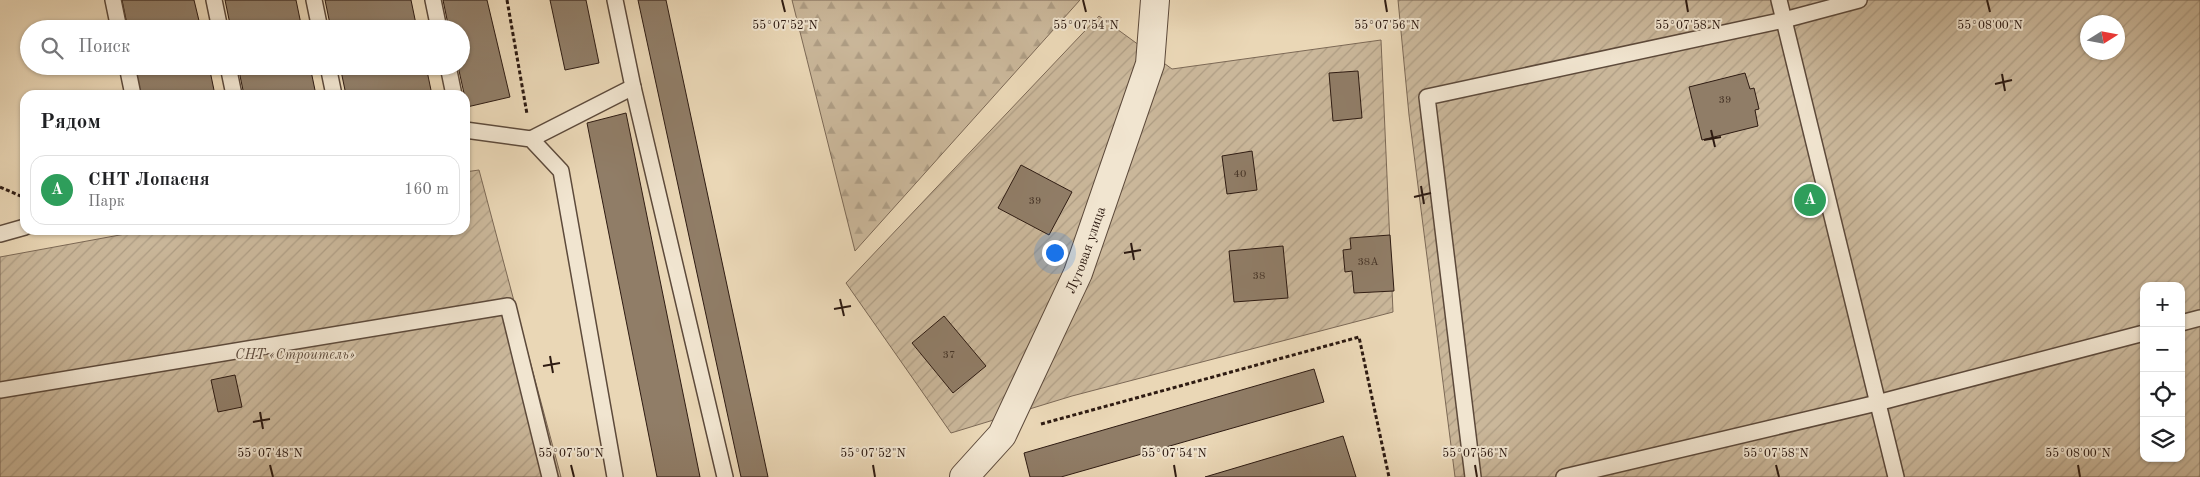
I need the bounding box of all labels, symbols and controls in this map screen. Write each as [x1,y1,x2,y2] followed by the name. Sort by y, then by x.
[2080,15,2125,60] north arrow
[752,19,818,32] text: 55°07'52"N
[1053,19,1119,32] text: 55°07'54"N
[1354,19,1420,32] text: 55°07'56"N
[1655,19,1721,32] text: 55°07'58"N
[1957,19,2023,32] text: 55°08'00"N
[20,20,470,75] search box
[38,34,66,62] icon: search
[78,38,130,57] text: Поиск
[1719,95,1731,106] house number: 39
[40,112,101,133] text: Рядом
[1234,169,1246,180] house number: 40
[88,171,210,190] text: СНТ Лопасня
[1794,181,1826,219] pin: A
[51,182,63,198] text: A
[404,182,449,198] text: 160 m
[88,194,125,210] text: Парк
[1029,196,1041,207] house number: 39
[1064,205,1108,296] street label: Луговая улица
[1042,240,1068,266] your location
[1357,257,1379,268] house number: 38А
[1253,271,1265,282] house number: 38
[2140,282,2185,462] map controls
[2140,282,2185,327] button: +
[2140,327,2185,372] button: −
[235,348,355,363] park label: СНТ «Строитель»
[943,350,955,361] house number: 37
[2140,372,2185,417] button: locate
[2140,417,2185,462] button: layers
[237,447,303,460] text: 55°07'48"N
[538,447,604,460] text: 55°07'50"N
[840,447,906,460] text: 55°07'52"N
[1141,447,1207,460] text: 55°07'54"N
[1442,447,1508,460] text: 55°07'56"N
[1743,447,1809,460] text: 55°07'58"N
[2045,447,2111,460] text: 55°08'00"N

